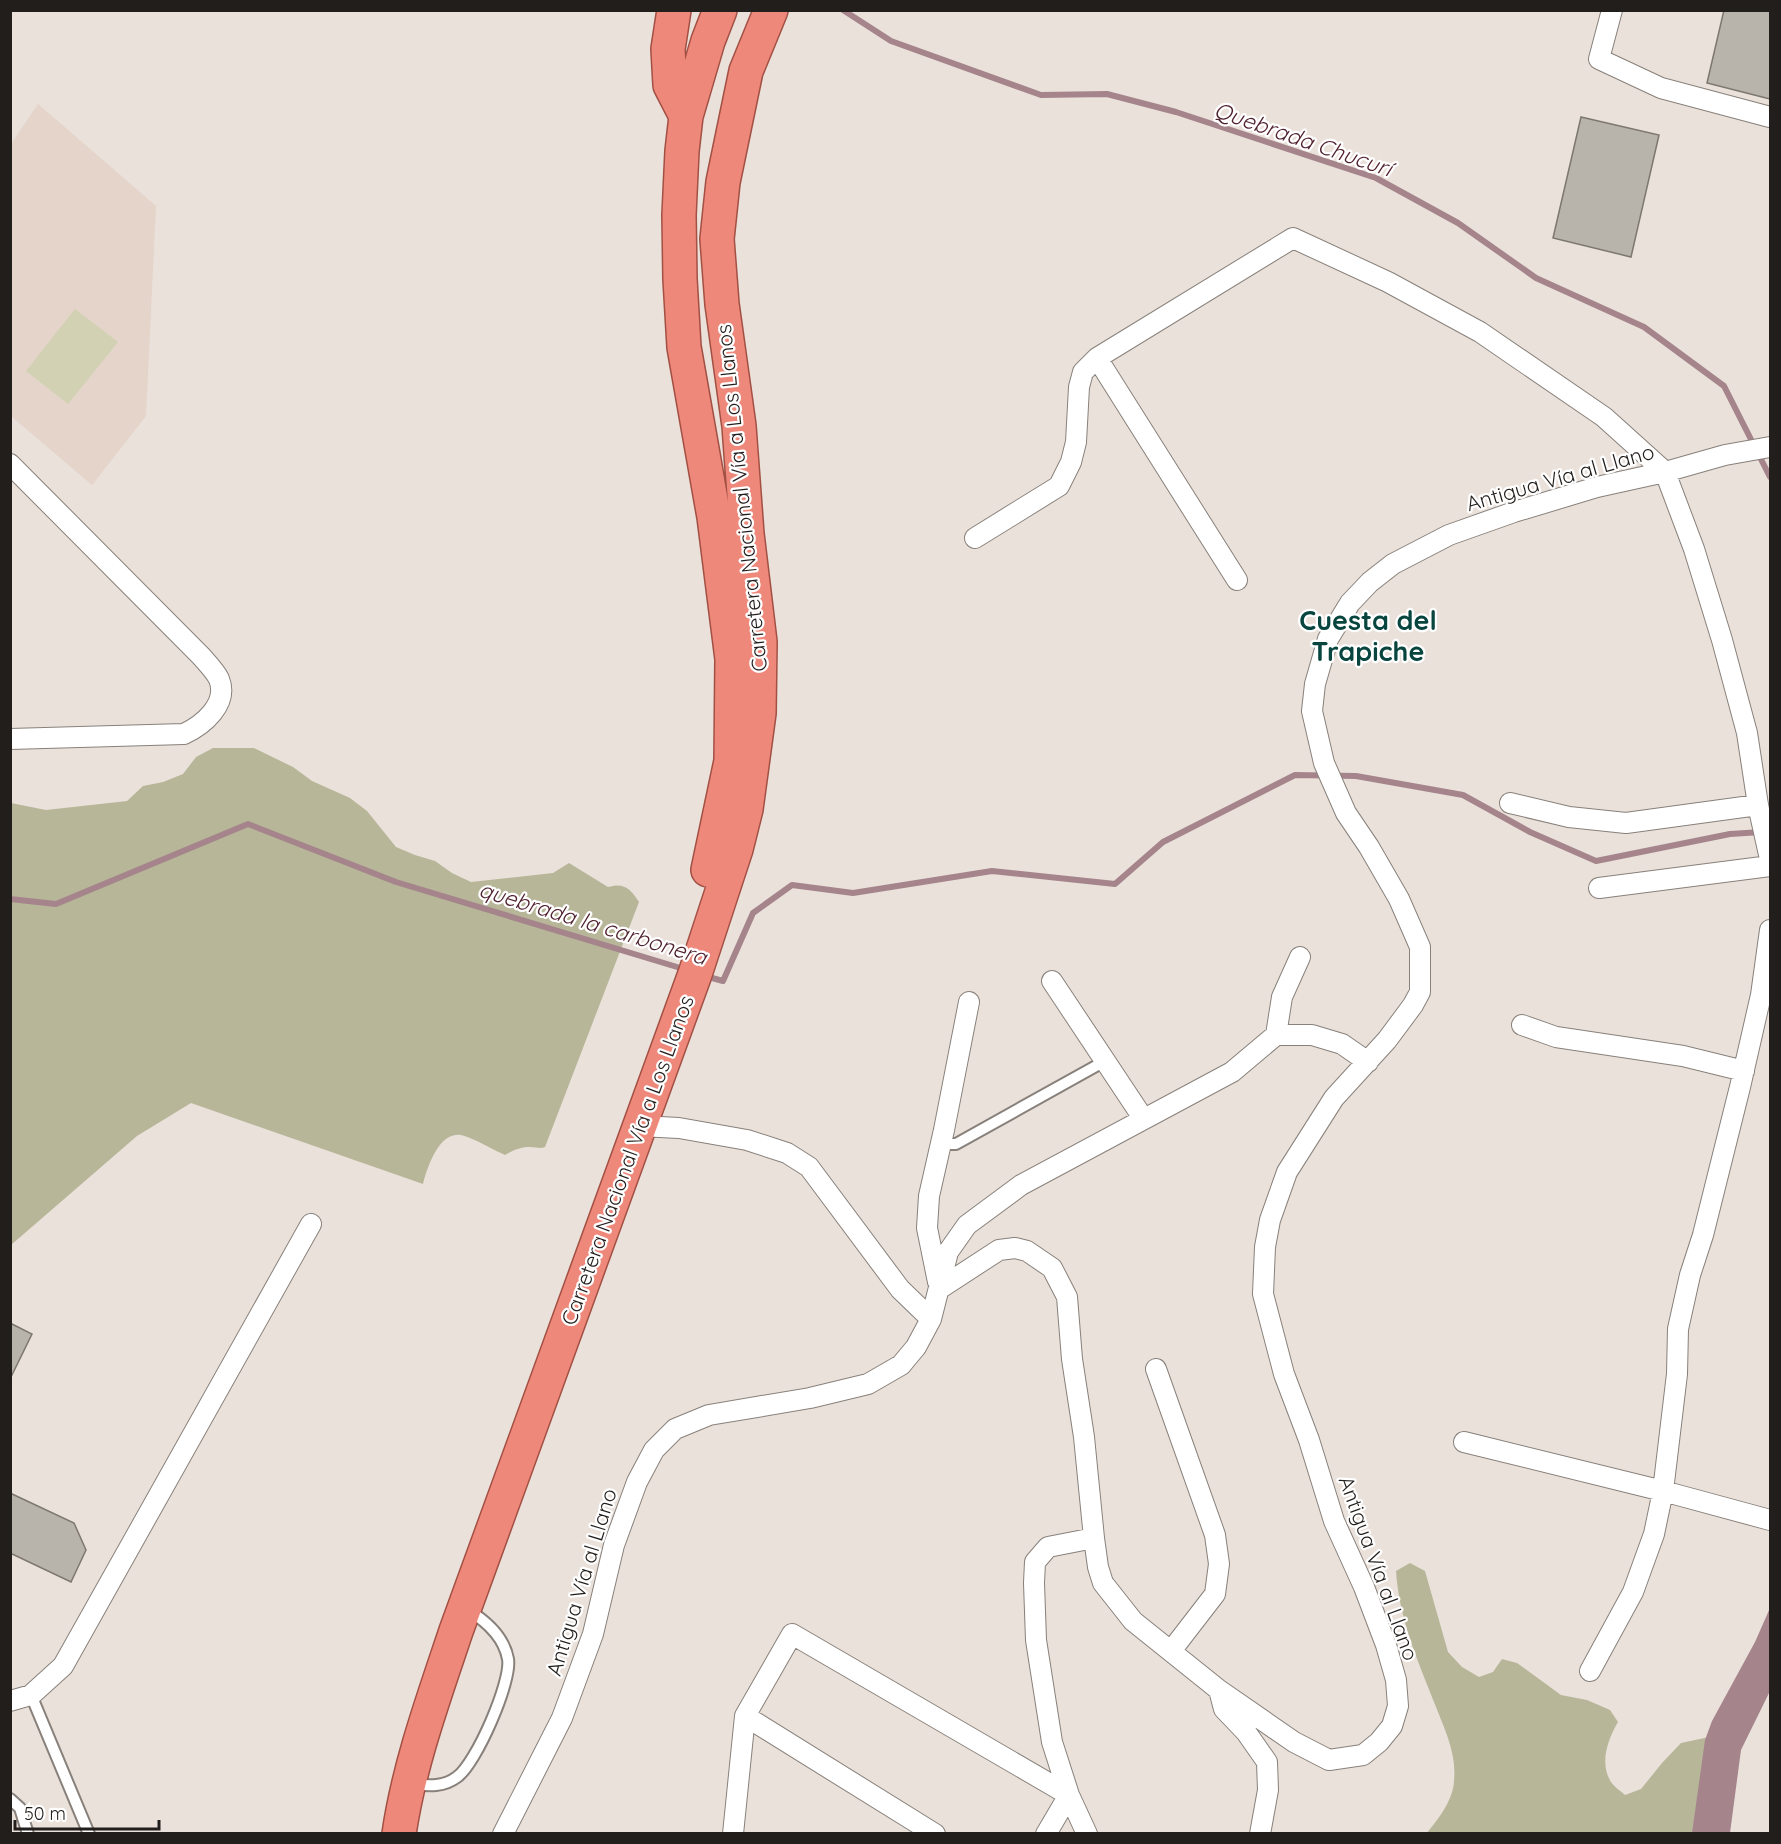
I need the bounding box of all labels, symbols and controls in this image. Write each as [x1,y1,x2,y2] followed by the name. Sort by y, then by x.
[1211,95,1400,184] water label: Quebrada Chucurí
[710,323,772,673] street label: Carretera Nacional Vía a Los Llanos
[1463,438,1657,516] street label: Antigua Vía al Llano
[1299,603,1437,668] district label: Cuesta del Trapiche
[476,875,712,971] water label: quebrada la carbonera
[555,992,699,1328] street label: Carretera Nacional Vía a Los Llanos
[1334,1472,1424,1664] street label: Antigua Vía al Llano
[540,1485,622,1679] street label: Antigua Vía al Llano
[15,1793,159,1831] scale bar
[24,1802,66,1825] text: 50 m

